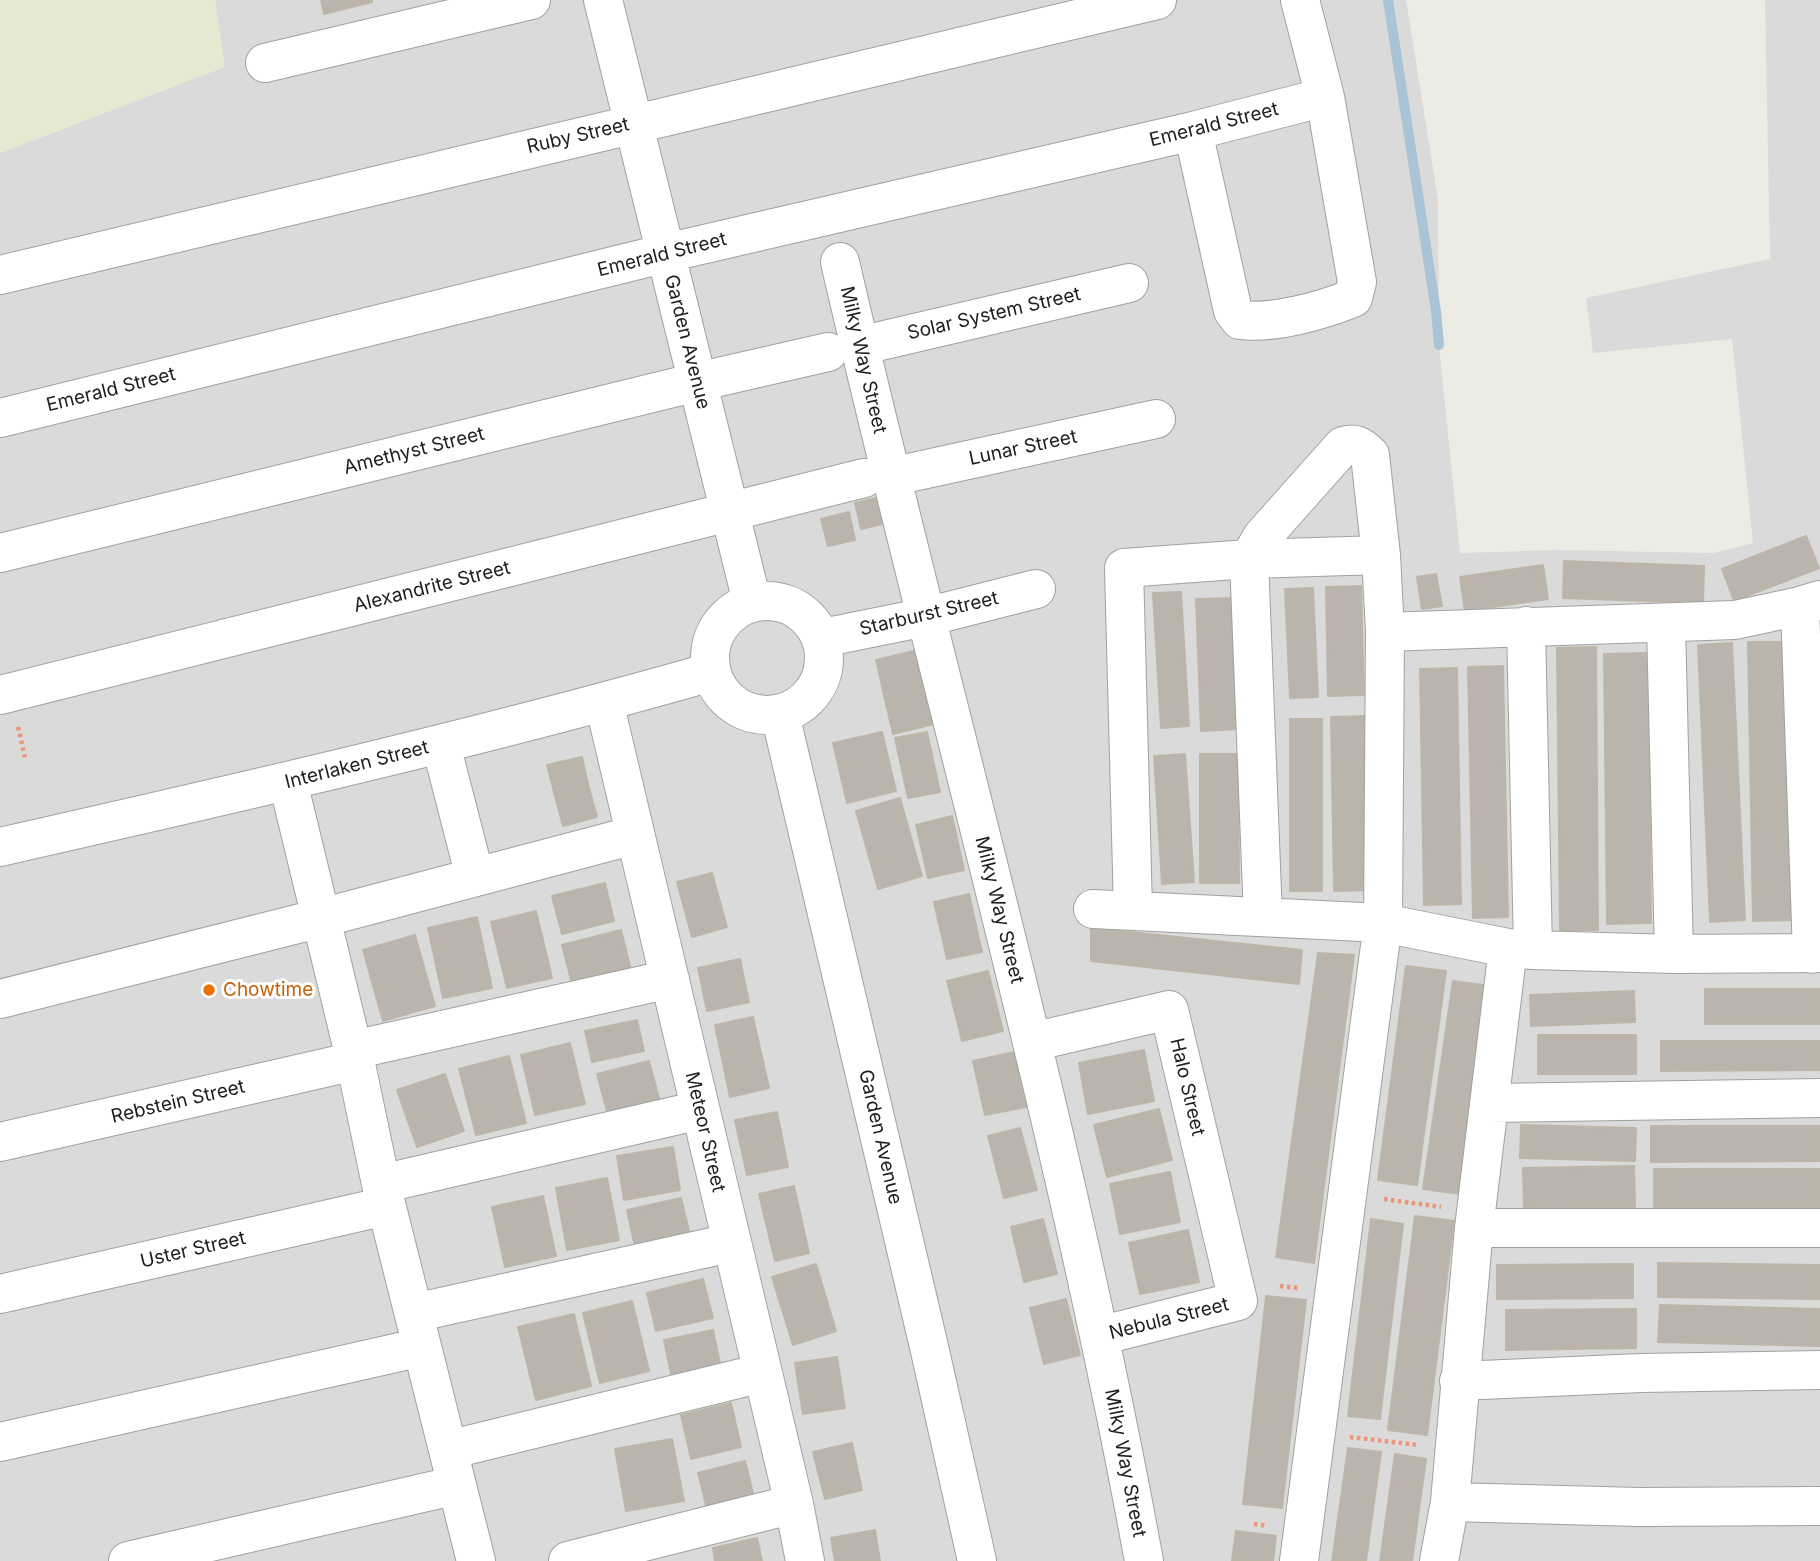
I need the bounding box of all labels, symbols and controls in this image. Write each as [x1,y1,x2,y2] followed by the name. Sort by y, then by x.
[1147,98,1281,152] street label: Emerald Street
[525,113,631,159] street label: Ruby Street
[595,228,729,282] street label: Emerald Street
[659,272,715,412] street label: Garden Avenue
[905,283,1083,345] street label: Solar System Street
[835,284,891,436] street label: Milky Way Street
[44,363,178,417] street label: Emerald Street
[341,423,487,479] street label: Amethyst Street
[967,425,1079,471] street label: Lunar Street
[351,557,513,617] street label: Alexandrite Street
[857,587,1001,641] street label: Starburst Street
[283,736,431,794] street label: Interlaken Street
[970,834,1028,986] street label: Milky Way Street
[223,979,313,1001] place label: Chowtime
[201,982,217,998] marker: Chowtime
[1165,1036,1209,1138] street label: Halo Street
[853,1067,907,1207] street label: Garden Avenue
[680,1070,730,1194] street label: Meteor Street
[109,1076,247,1128] street label: Rebstein Street
[138,1227,248,1273] street label: Uster Street
[1107,1293,1231,1345] street label: Nebula Street
[1099,1387,1151,1539] street label: Milky Way Street

